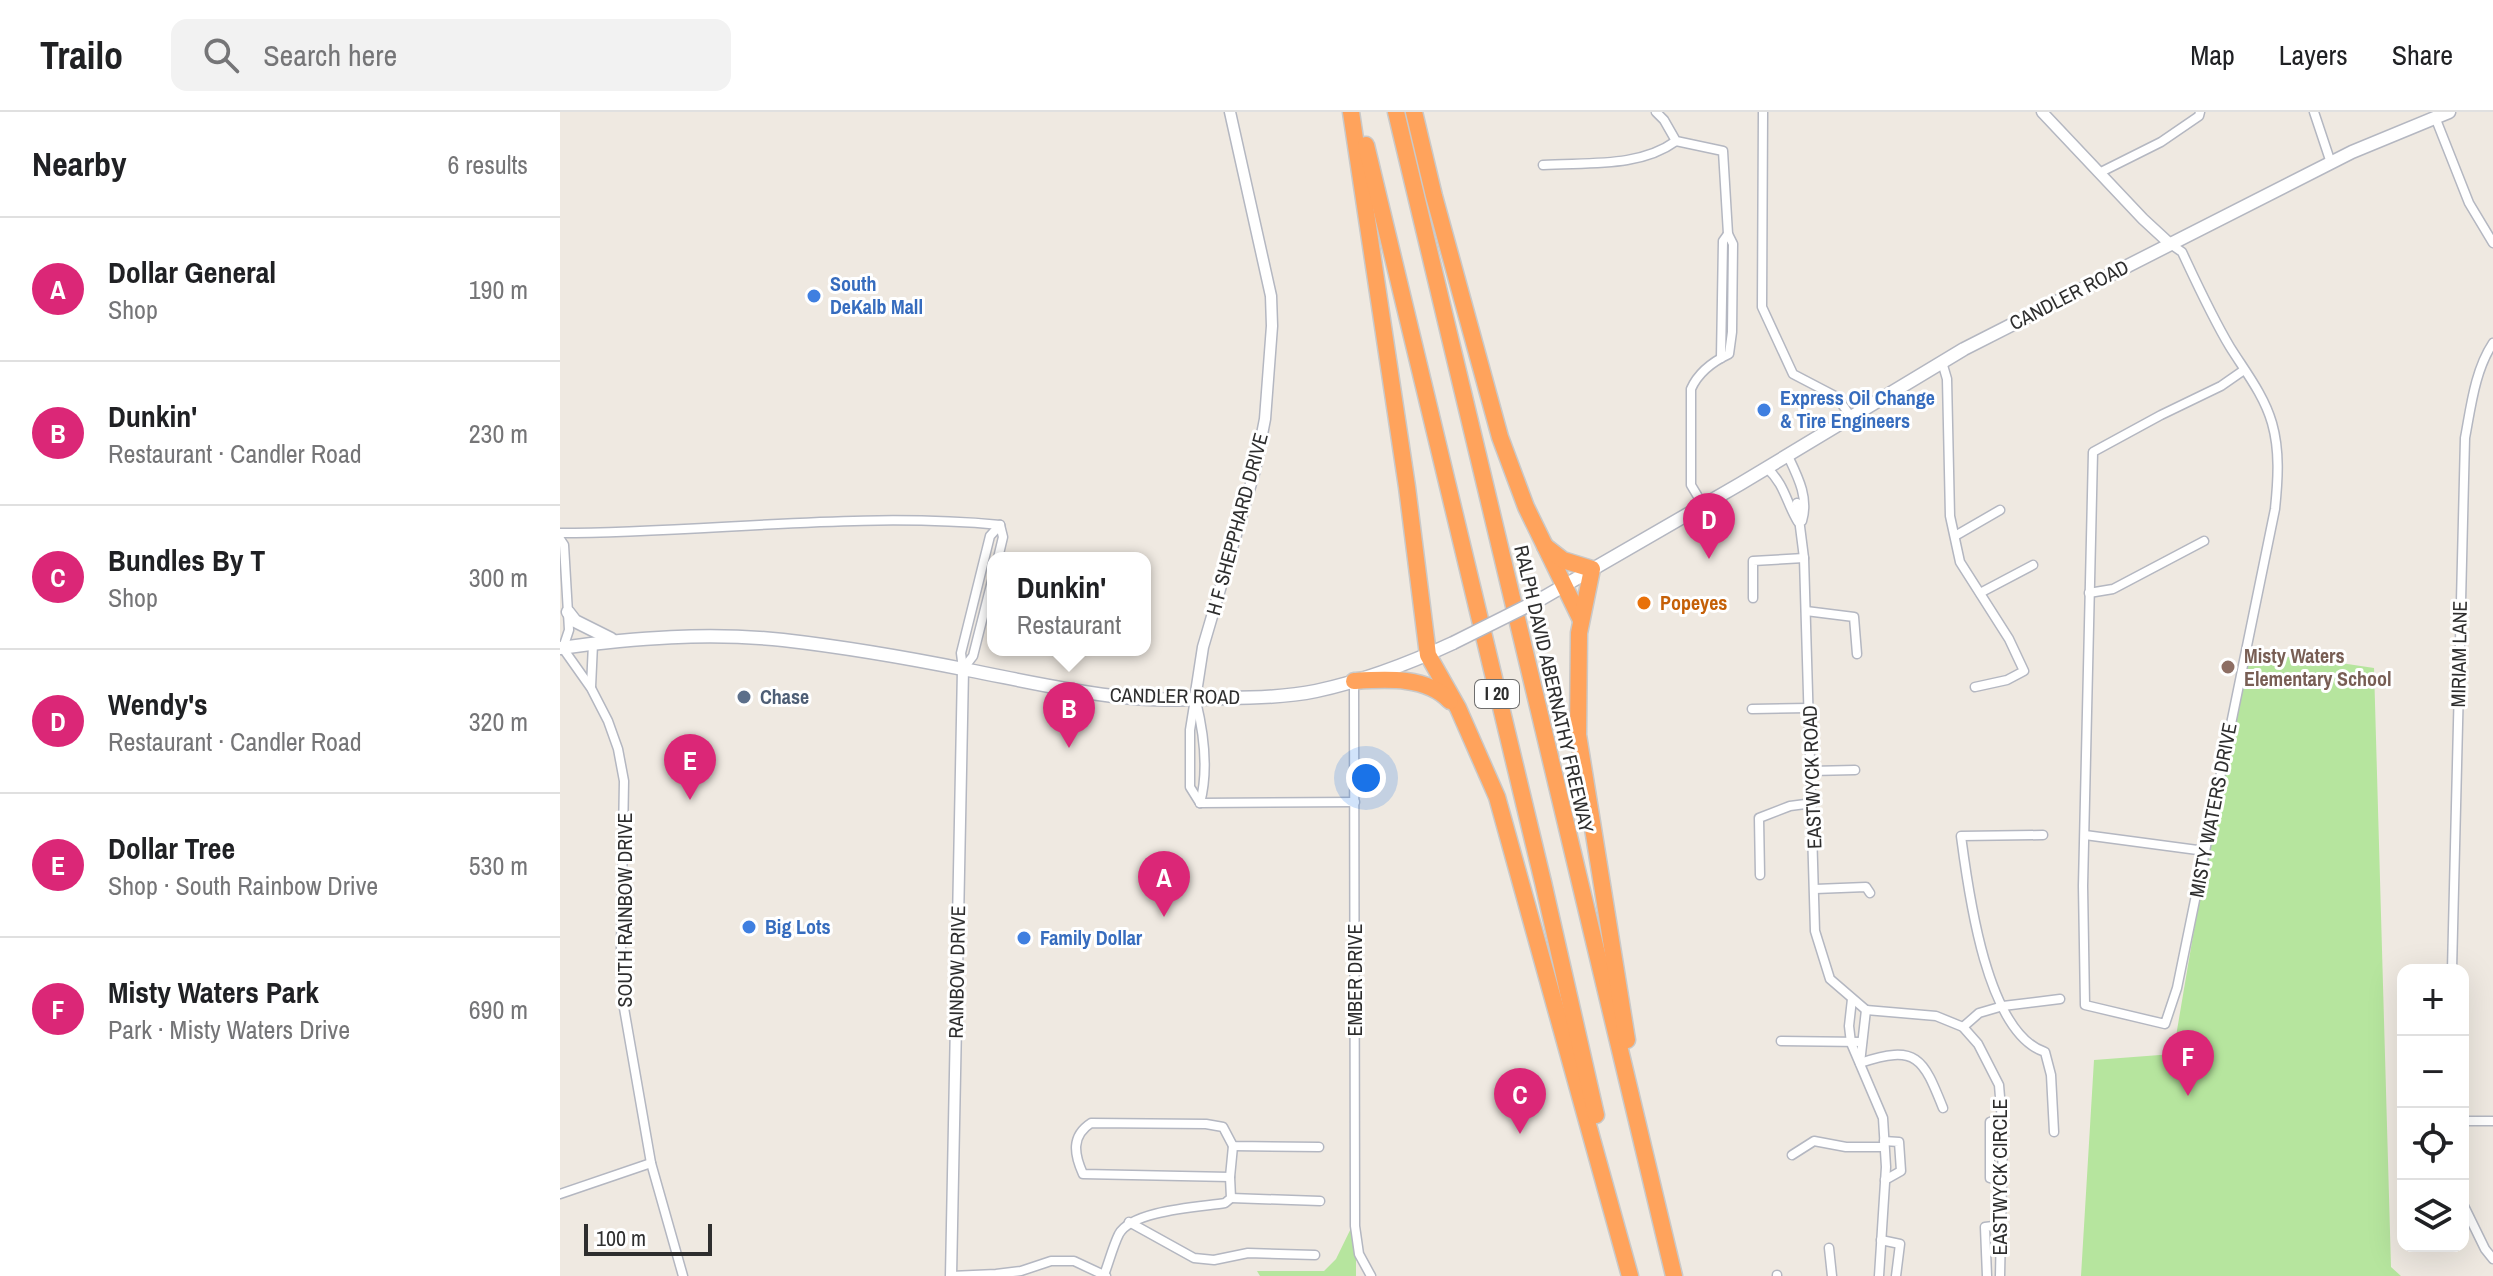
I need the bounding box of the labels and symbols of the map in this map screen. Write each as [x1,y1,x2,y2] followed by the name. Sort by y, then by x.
[2005,253,2133,336] street label: CANDLER ROAD
[830,270,923,320] place label: South DeKalb Mall
[805,287,823,305] marker: South DeKalb Mall
[1780,384,1935,434] place label: Express Oil Change & Tire Engineers
[1755,401,1773,419] marker: Express Oil Change & Tire Engineers
[1199,430,1274,618] street label: H F SHEPPHARD DRIVE
[1683,493,1735,559] pin: D
[1508,542,1601,835] street label: RALPH DAVID ABERNATHY FREEWAY
[1660,589,1727,616] place label: Popeyes
[1635,594,1653,612] marker: Popeyes
[2444,600,2473,708] street label: MIRIAM LANE
[2244,642,2392,692] place label: Misty Waters Elementary School
[2219,658,2237,676] marker: Misty Waters Elementary School
[1475,680,1519,708] road number: I 20
[1110,681,1240,710] street label: CANDLER ROAD
[1043,682,1095,748] pin: B
[760,683,809,710] place label: Chase
[735,688,753,706] marker: Chase
[1795,705,1828,849] street label: EASTWYCK ROAD
[2182,720,2243,900] street label: MISTY WATERS DRIVE
[664,734,716,800] pin: E
[1346,758,1386,798] your location
[611,813,638,1008] street label: SOUTH RAINBOW DRIVE
[1138,851,1190,917] pin: A
[942,905,971,1039] street label: RAINBOW DRIVE
[765,913,831,940] place label: Big Lots
[740,918,758,936] marker: Big Lots
[1040,924,1143,951] place label: Family Dollar
[1341,924,1368,1037] street label: EMBER DRIVE
[1015,929,1033,947] marker: Family Dollar
[2162,1030,2214,1096] pin: F
[1494,1068,1546,1134] pin: C
[1986,1099,2013,1255] street label: EASTWYCK CIRCLE
[584,1220,712,1256] scale bar

